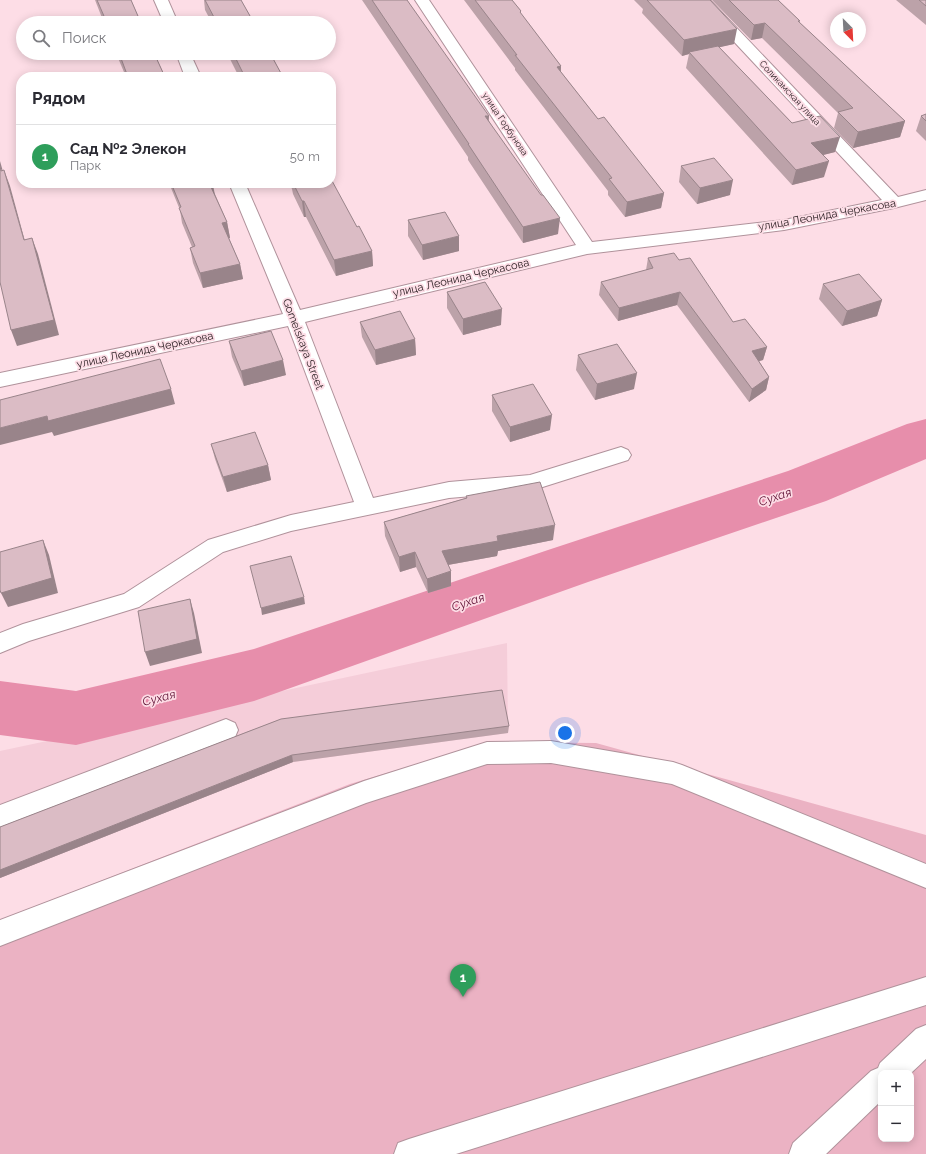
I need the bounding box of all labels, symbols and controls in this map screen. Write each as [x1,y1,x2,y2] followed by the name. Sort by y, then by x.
[830,12,866,48] north arrow
[16,16,336,60] search box
[30,27,52,49] icon: search
[62,29,107,47] text: Поиск
[758,59,823,127] street label: Соликамская улица
[32,88,85,108] text: Рядом
[480,91,530,157] street label: улица Горбунова
[70,140,186,158] text: Сад №2 Элекон
[42,149,48,164] text: 1
[290,149,320,164] text: 50 m
[70,158,101,173] text: Парк
[757,196,897,234] street label: улица Леонида Черкасова
[392,256,530,300] street label: улица Леонида Черкасова
[280,297,326,391] street label: Gomelskaya Street
[75,329,215,371] street label: улица Леонида Черкасова
[757,485,794,509] water label: Сухая
[450,590,487,614] water label: Сухая
[141,687,178,709] water label: Сухая
[555,723,575,743] your location
[450,964,476,997] pin: 1
[878,1070,914,1142] map controls
[878,1070,914,1106] button: +
[878,1106,914,1142] button: −

